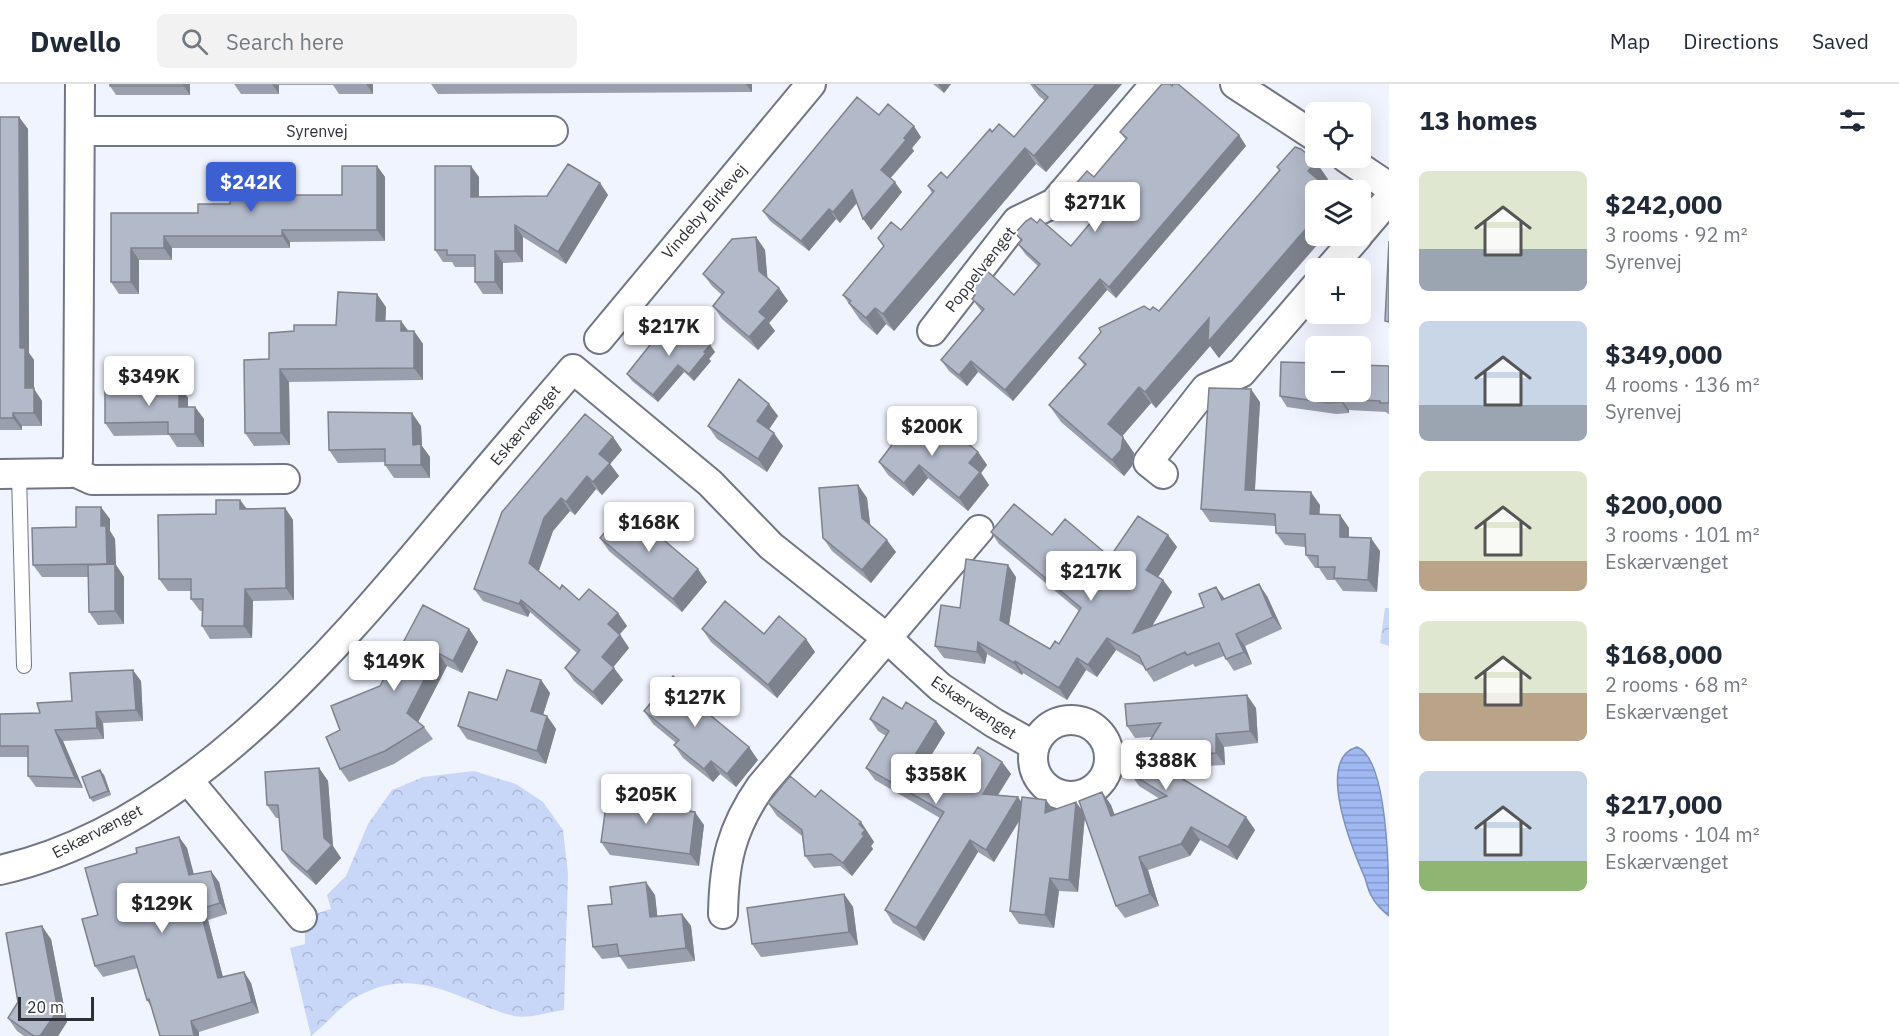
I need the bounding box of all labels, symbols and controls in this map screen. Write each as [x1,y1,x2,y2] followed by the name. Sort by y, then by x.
[157,14,577,68] search box
[30,23,121,60] text: Dwello
[178,25,211,58] icon: search
[226,27,344,56] text: Search here
[1610,27,1650,55] text: Map
[1683,27,1779,55] text: Directions
[1812,27,1869,55] text: Saved
[1305,102,1371,402] map controls
[1305,102,1371,168] button: locate
[1419,103,1537,137] text: 13 homes
[1836,104,1869,137] icon: filters
[286,121,348,141] street label: Syrenvej
[657,159,751,263] street label: Vindeby Birkevej
[209,162,293,213] pin: $242K
[220,168,282,195] text: $242K
[1305,180,1371,246] button: layers
[1053,182,1137,233] pin: $271K
[1605,187,1722,221] text: $242,000
[1064,188,1126,215] text: $271K
[1467,195,1539,267] icon: home
[1605,221,1748,248] text: 3 rooms · 92 m²
[940,222,1020,316] street label: Poppelvænget
[1605,248,1682,275] text: Syrenvej
[1305,258,1371,324] button: +
[627,306,711,357] pin: $217K
[638,312,700,339] text: $217K
[1305,336,1371,402] button: −
[1605,337,1722,371] text: $349,000
[1467,345,1539,417] icon: home
[107,356,191,407] pin: $349K
[118,362,180,389] text: $349K
[1605,371,1760,398] text: 4 rooms · 136 m²
[486,381,564,469] street label: Eskærvænget
[1605,398,1682,425] text: Syrenvej
[890,406,974,457] pin: $200K
[901,412,963,439] text: $200K
[1605,487,1722,521] text: $200,000
[1467,495,1539,567] icon: home
[607,502,691,553] pin: $168K
[618,508,680,535] text: $168K
[1605,521,1760,548] text: 3 rooms · 101 m²
[1605,548,1728,575] text: Eskærvænget
[1049,551,1133,602] pin: $217K
[1060,557,1122,584] text: $217K
[1605,637,1722,671] text: $168,000
[352,641,436,692] pin: $149K
[1467,645,1539,717] icon: home
[363,647,425,674] text: $149K
[927,671,1021,743] street label: Eskærvænget
[1605,671,1748,698] text: 2 rooms · 68 m²
[653,677,737,728] pin: $127K
[664,683,726,710] text: $127K
[1605,698,1728,725] text: Eskærvænget
[1124,740,1208,791] pin: $388K
[1135,746,1197,773] text: $388K
[894,754,978,805] pin: $358K
[905,760,967,787] text: $358K
[604,774,688,825] pin: $205K
[615,780,677,807] text: $205K
[1605,787,1722,821] text: $217,000
[1467,795,1539,867] icon: home
[48,800,146,862] street label: Eskærvænget
[1605,821,1760,848] text: 3 rooms · 104 m²
[1605,848,1728,875] text: Eskærvænget
[120,883,204,934] pin: $129K
[131,889,193,916] text: $129K
[18,994,94,1022] scale bar
[27,997,64,1017] text: 20 m

